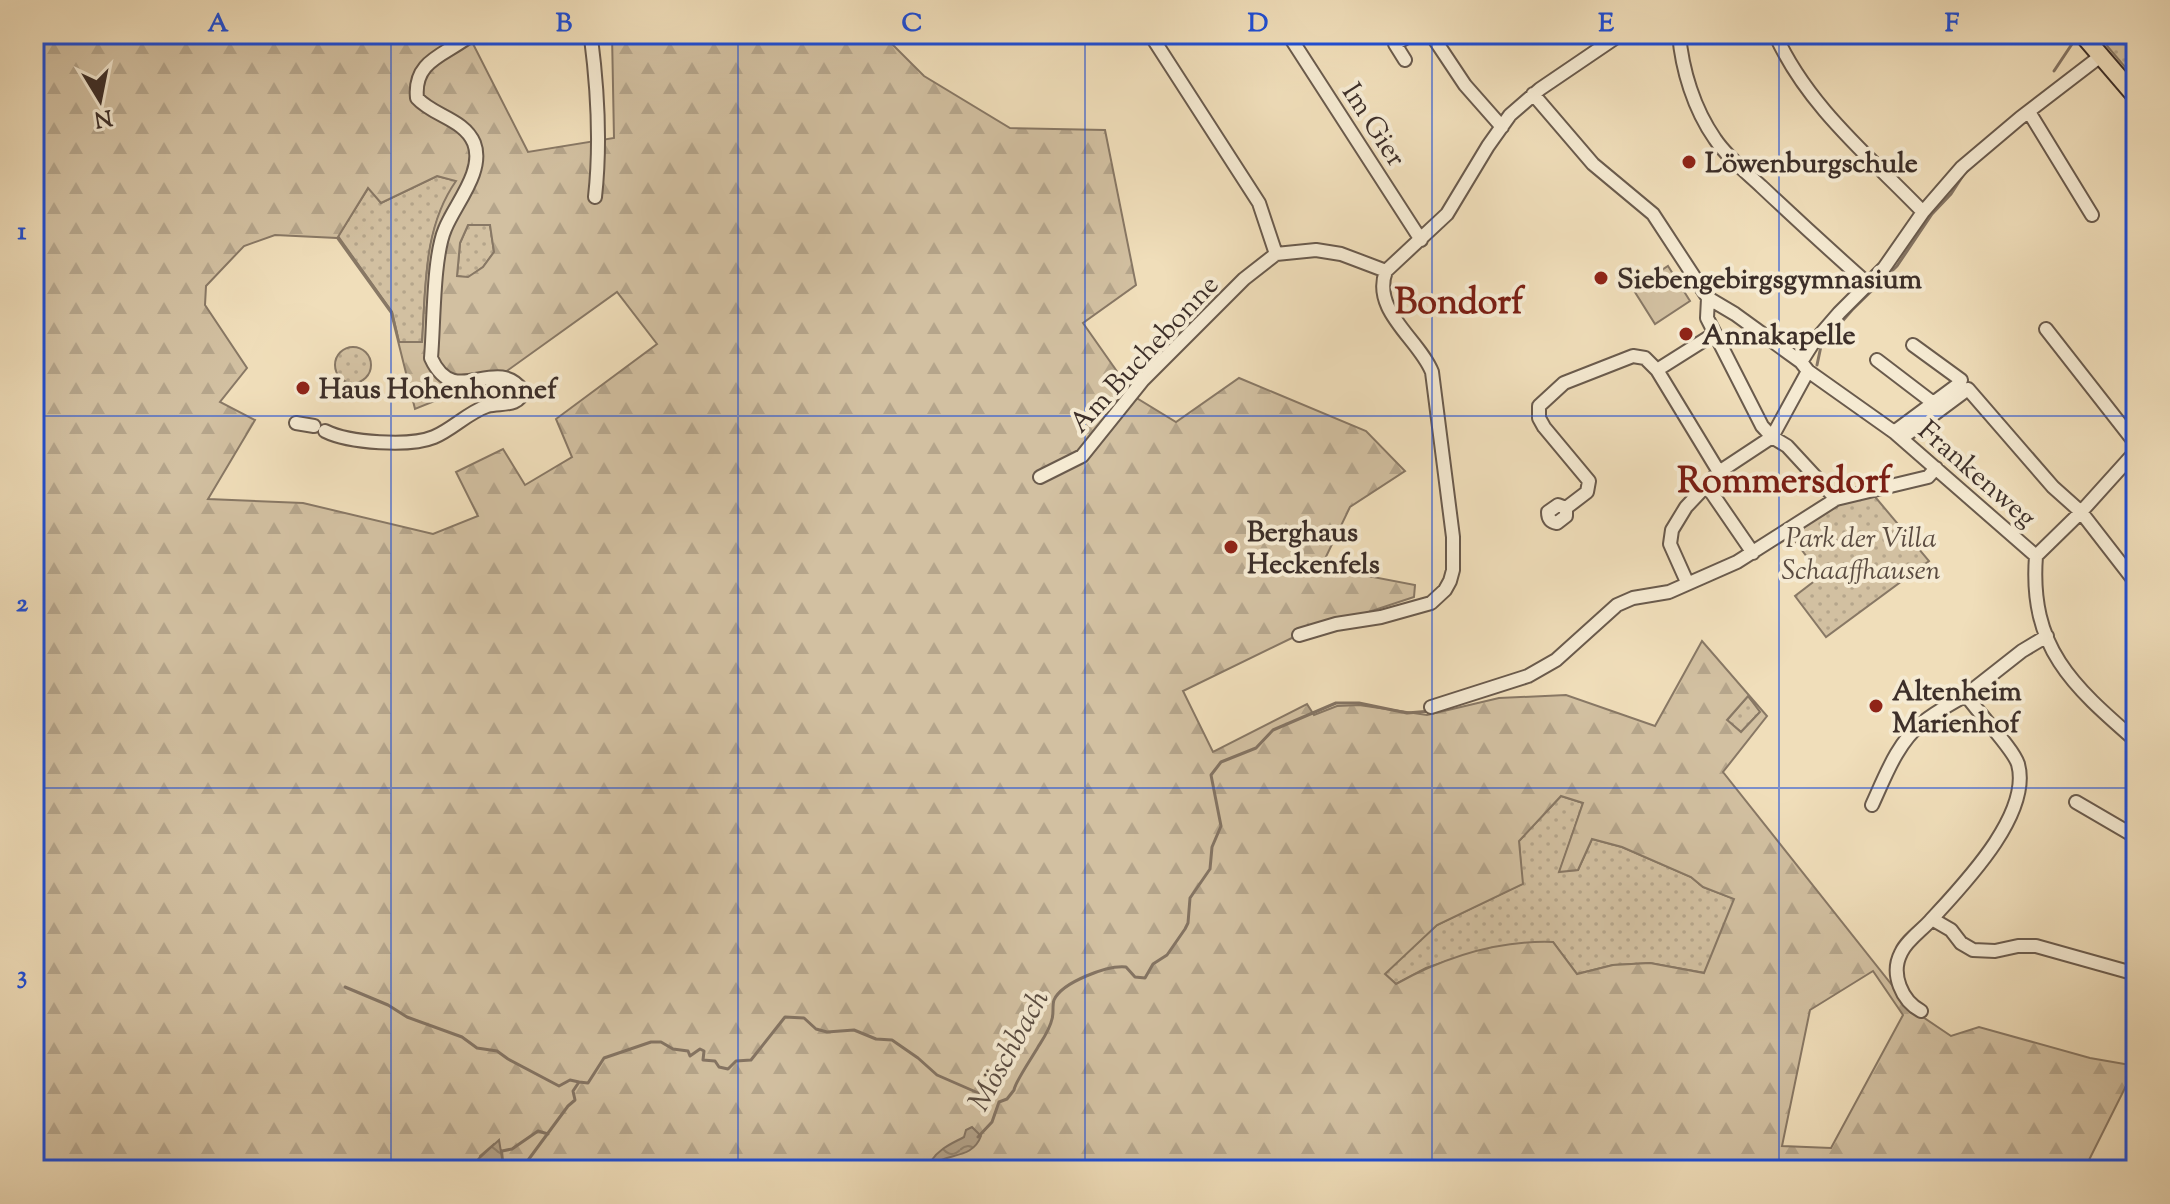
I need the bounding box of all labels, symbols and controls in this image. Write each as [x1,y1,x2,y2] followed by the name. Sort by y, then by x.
[207,6,229,43] text: A
[556,6,573,43] text: B
[902,6,922,43] text: C
[1248,6,1268,43] text: D
[1598,6,1614,43] text: E
[1945,6,1960,43] text: F
[60,60,140,140] north arrow
[1330,76,1415,176] street label: Im Gier
[91,99,114,134] text: N
[1705,145,1918,185] place label: Löwenburgschule
[1680,153,1698,171] marker: Löwenburgschule
[18,214,27,251] text: 1
[1617,261,1923,301] place label: Siebengebirgsgymnasium
[1061,267,1229,443] street label: Am Buchebonne
[1592,269,1610,287] marker: Siebengebirgsgymnasium
[1395,278,1526,330] district label: Bondorf
[1702,317,1855,357] place label: Annakapelle
[1677,325,1695,343] marker: Annakapelle
[319,371,559,411] place label: Haus Hohenhonnef
[294,379,312,397] marker: Haus Hohenhonnef
[1908,412,2044,538] street label: Frankenweg
[1677,457,1893,509] district label: Rommersdorf
[1247,514,1380,586] place label: Berghaus Heckenfels
[1782,520,1941,592] park label: Park der Villa Schaaffhausen
[1222,538,1240,556] marker: Berghaus Heckenfels
[16,586,29,623] text: 2
[1892,673,2023,745] place label: Altenheim Marienhof
[1867,697,1885,715] marker: Altenheim Marienhof
[17,958,27,995] text: 3
[959,982,1061,1120] water label: Möschbach

